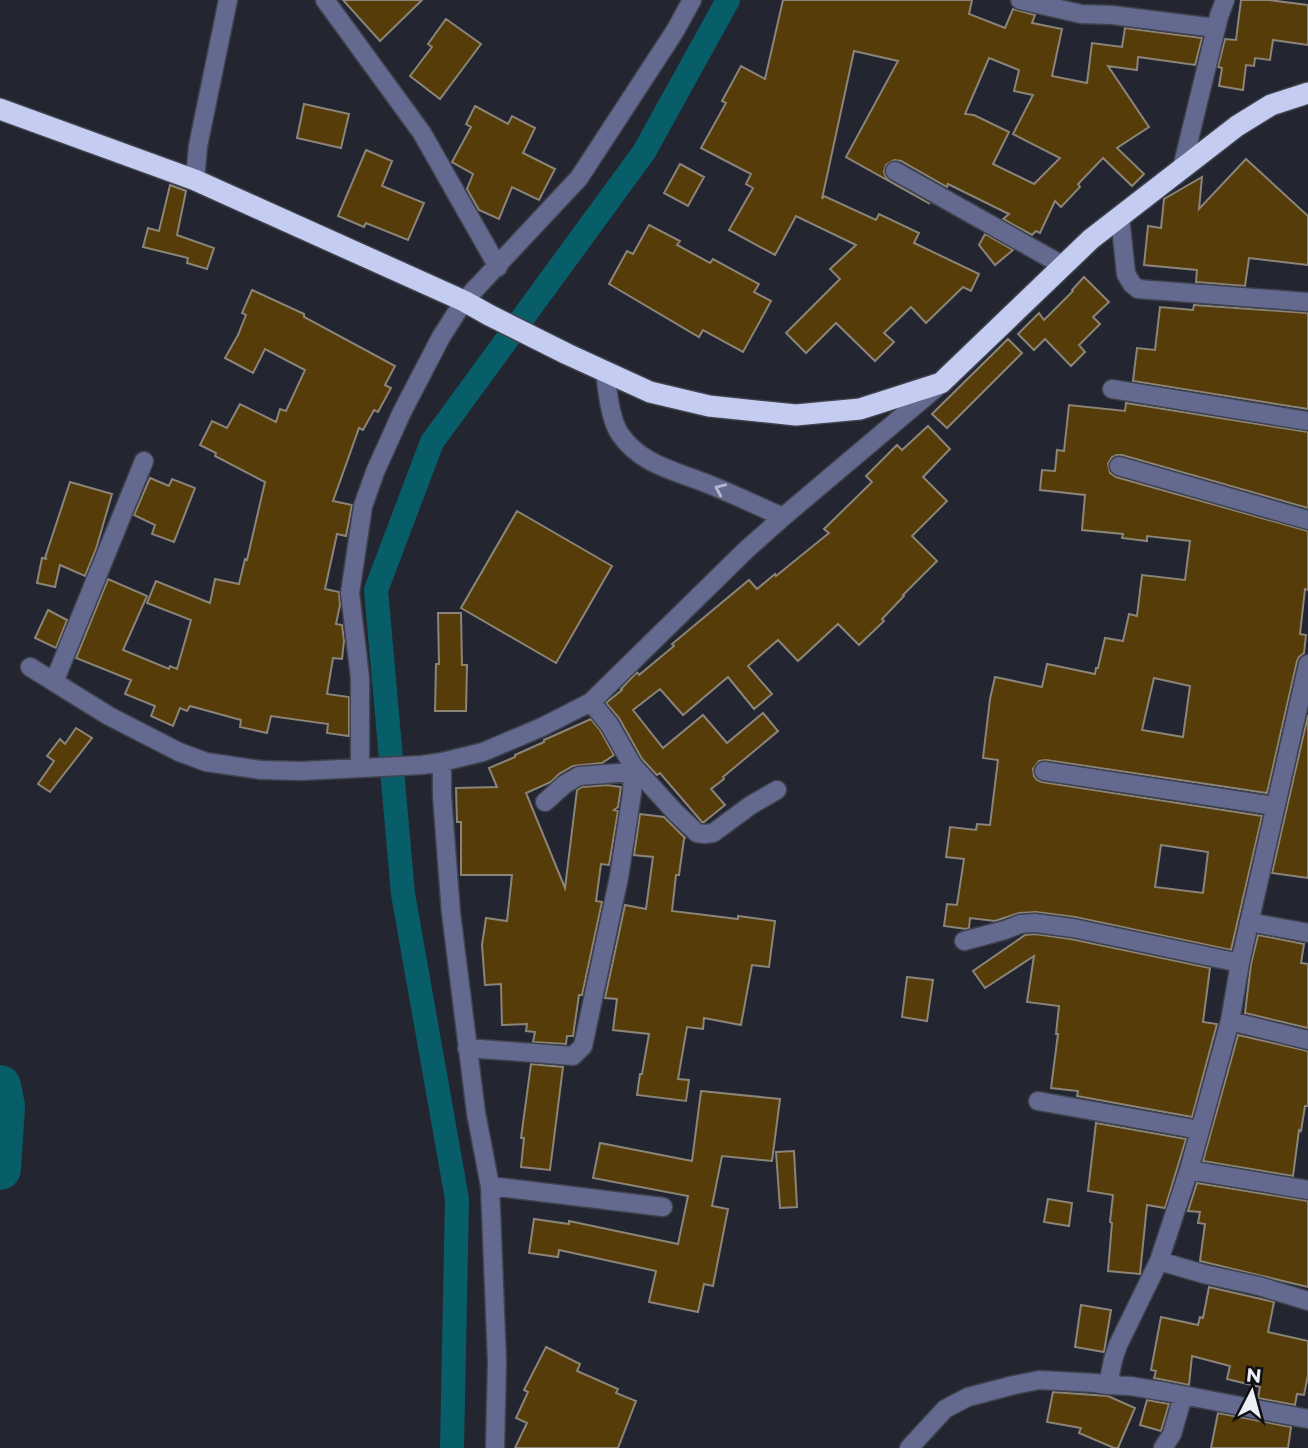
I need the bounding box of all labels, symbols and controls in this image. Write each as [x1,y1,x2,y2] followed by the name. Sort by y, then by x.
[715,483,728,497] one-way arrow
[1217,1357,1287,1427] north arrow
[1245,1363,1263,1388] text: N

